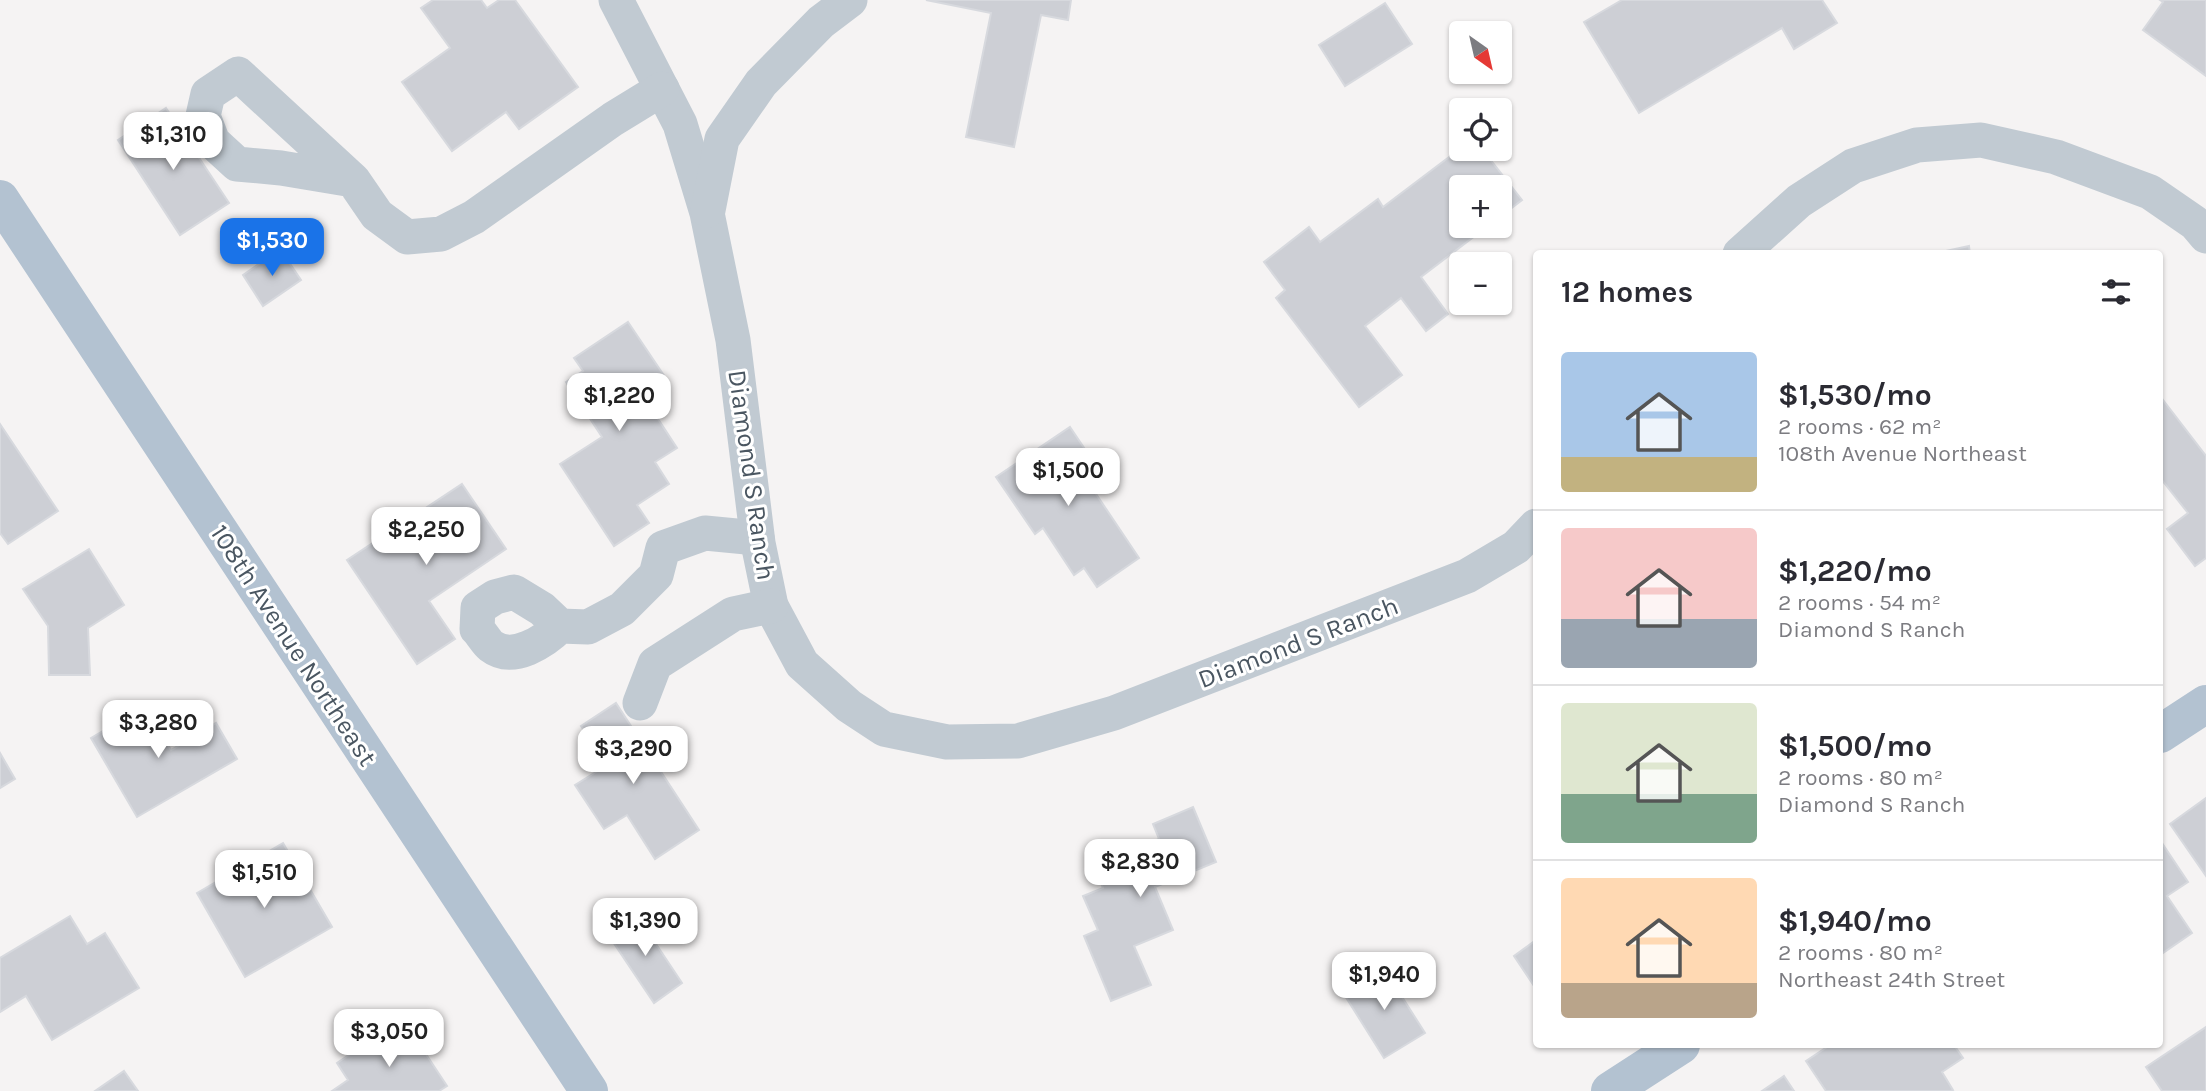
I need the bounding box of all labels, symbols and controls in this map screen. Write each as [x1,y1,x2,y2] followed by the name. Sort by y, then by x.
[1449,21,1512,84] north arrow
[1449,21,1512,315] map controls
[1449,98,1512,161] button: locate
[116,113,230,172] pin: $1,310
[140,121,206,148] text: $1,310
[1449,175,1512,238] button: +
[215,218,329,278] pin: $1,530
[236,227,308,254] text: $1,530
[1449,252,1512,315] button: −
[2097,273,2135,311] icon: filters
[1561,274,1693,310] text: 12 homes
[721,368,782,582] street label: Diamond S Ranch
[562,374,676,433] pin: $1,220
[1778,377,1932,413] text: $1,530/mo
[1617,380,1701,464] icon: home
[583,382,655,409] text: $1,220
[1778,413,1942,440] text: 2 rooms · 62 m²
[1778,440,2027,467] text: 108th Avenue Northeast
[1011,448,1125,508] pin: $1,500
[1032,457,1104,484] text: $1,500
[369,508,483,567] pin: $2,250
[387,516,465,543] text: $2,250
[204,519,383,772] street label: 108th Avenue Northeast
[1778,553,1932,589] text: $1,220/mo
[1617,556,1701,640] icon: home
[1778,589,1941,616] text: 2 rooms · 54 m²
[1194,590,1403,695] street label: Diamond S Ranch
[1778,616,1966,643] text: Diamond S Ranch
[101,700,215,760] pin: $3,280
[118,709,198,736] text: $3,280
[576,726,690,786] pin: $3,290
[1778,728,1932,764] text: $1,500/mo
[1617,731,1701,815] icon: home
[594,735,672,762] text: $3,290
[1778,764,1943,791] text: 2 rooms · 80 m²
[1778,791,1966,818] text: Diamond S Ranch
[1083,839,1197,899] pin: $2,830
[1100,848,1180,875] text: $2,830
[207,850,321,910] pin: $1,510
[231,859,297,886] text: $1,510
[588,898,702,958] pin: $1,390
[1778,903,1932,939] text: $1,940/mo
[1617,906,1701,990] icon: home
[609,907,681,934] text: $1,390
[1778,939,1943,966] text: 2 rooms · 80 m²
[1327,953,1441,1012] pin: $1,940
[1348,961,1420,988] text: $1,940
[1778,966,2005,993] text: Northeast 24th Street
[332,1010,446,1069] pin: $3,050
[350,1018,428,1045] text: $3,050

